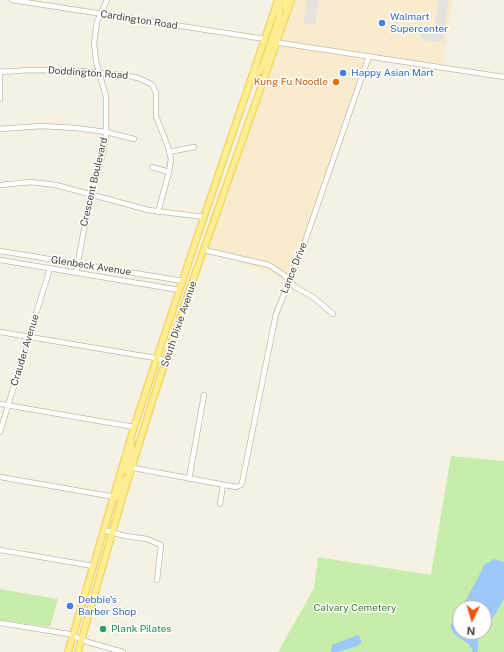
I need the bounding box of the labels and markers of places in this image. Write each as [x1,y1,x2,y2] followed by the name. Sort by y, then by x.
[390,11,448,34] place label: Walmart Supercenter
[377,18,387,28] marker: Walmart Supercenter
[351,67,434,79] place label: Happy Asian Mart
[338,68,348,78] marker: Happy Asian Mart
[254,76,328,88] place label: Kung Fu Noodle
[331,77,341,87] marker: Kung Fu Noodle
[78,594,136,618] place label: Debbie's Barber Shop
[65,601,75,611] marker: Debbie's Barber Shop
[111,623,171,635] place label: Plank Pilates
[98,624,108,634] marker: Plank Pilates

